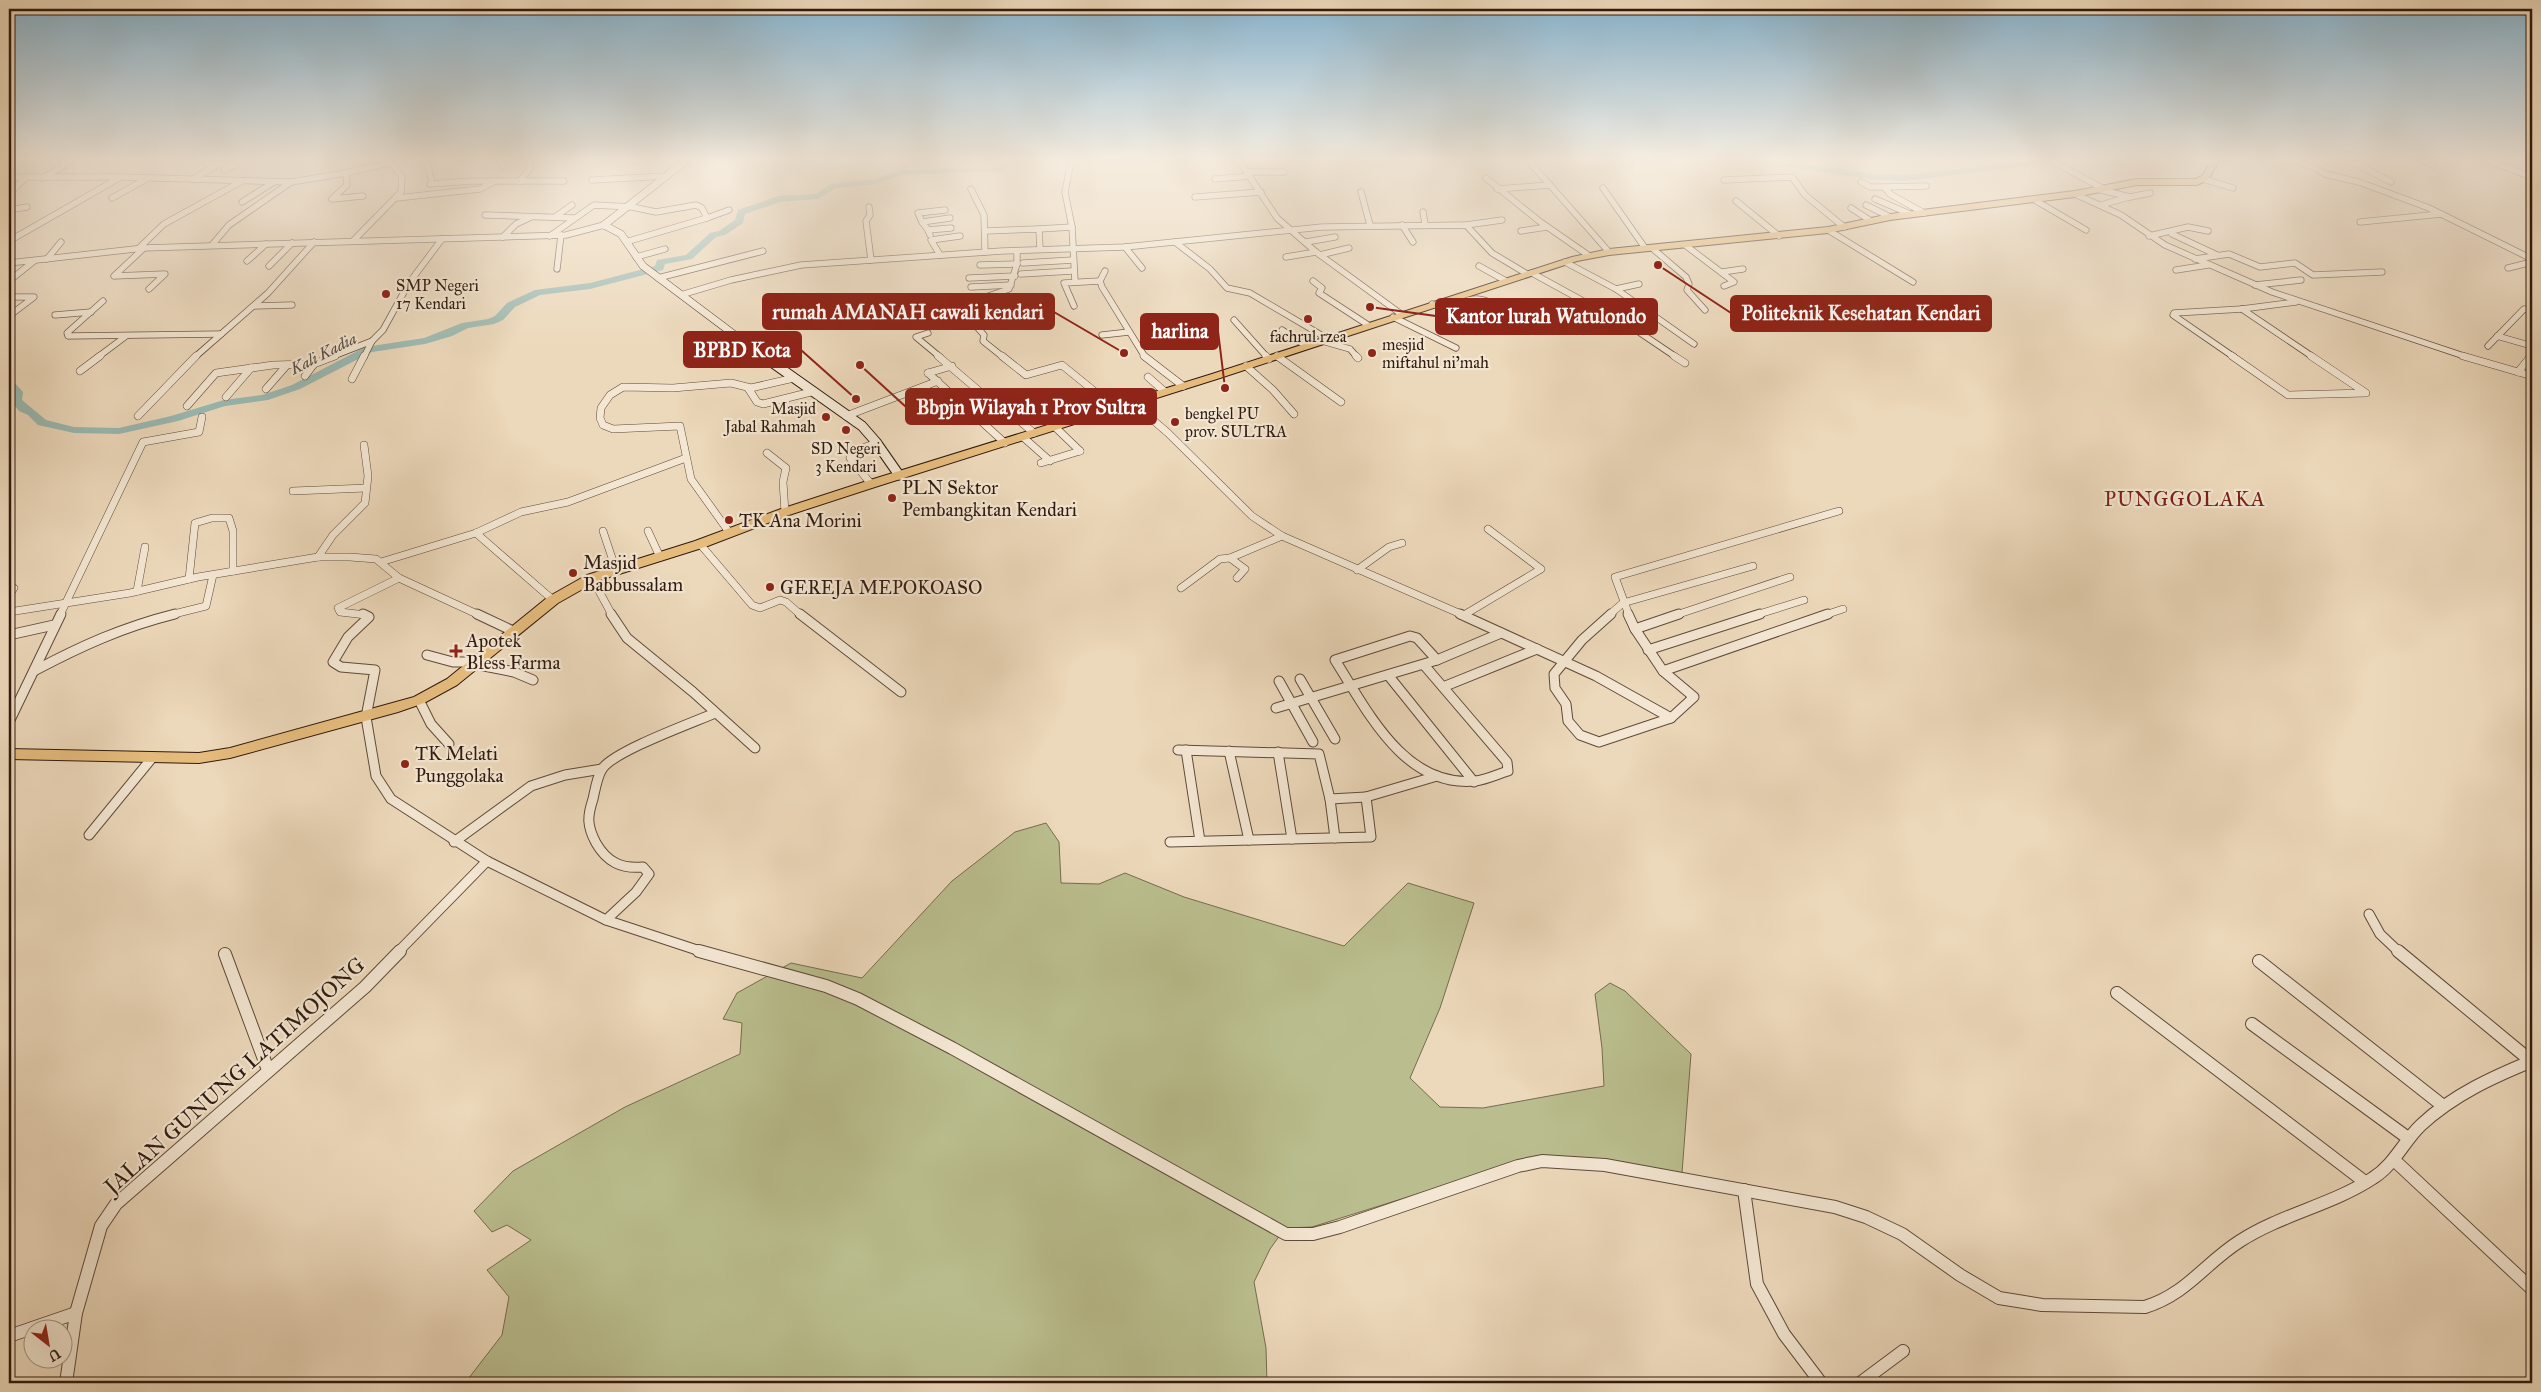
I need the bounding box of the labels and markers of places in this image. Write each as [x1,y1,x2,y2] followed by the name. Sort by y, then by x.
[396,276,479,313] place label: SMP Negeri 17 Kendari
[380,288,392,300] marker: SMP Negeri 17 Kendari
[763,294,1054,329] callout: rumah AMANAH cawali kendari
[1731,296,1991,331] callout: Politeknik Kesehatan Kendari
[1436,299,1657,334] callout: Kantor lurah Watulondo
[1302,313,1314,325] marker: fachrul rzea
[1141,314,1218,349] callout: harlina
[1270,327,1347,346] place label: fachrul rzea
[684,332,801,367] callout: BPBD Kota
[1382,335,1489,372] place label: mesjid miftahul ni'mah
[1366,347,1378,359] marker: mesjid miftahul ni'mah
[906,389,1156,424] callout: Bbpjn Wilayah 1 Prov Sultra
[723,399,816,437] place label: Masjid Jabal Rahmah
[1184,404,1287,441] place label: bengkel PU prov. SULTRA
[820,411,832,423] marker: Masjid Jabal Rahmah
[1169,416,1181,428] marker: bengkel PU prov. SULTRA
[840,424,852,436] marker: SD Negeri 3 Kendari
[811,439,881,476] place label: SD Negeri 3 Kendari
[902,476,1077,522] place label: PLN Sektor Pembangkitan Kendari
[886,492,898,504] marker: PLN Sektor Pembangkitan Kendari
[739,509,862,532] place label: TK Ana Morini
[723,514,735,526] marker: TK Ana Morini
[583,551,683,596] place label: Masjid Babbussalam
[567,567,579,579] marker: Masjid Babbussalam
[780,576,983,600] place label: GEREJA MEPOKOASO
[764,581,776,593] marker: GEREJA MEPOKOASO
[465,629,562,674] place label: Apotek Bless Farma
[450,645,462,657] marker: Apotek Bless Farma
[415,742,505,788] place label: TK Melati Punggolaka
[399,758,411,770] marker: TK Melati Punggolaka

